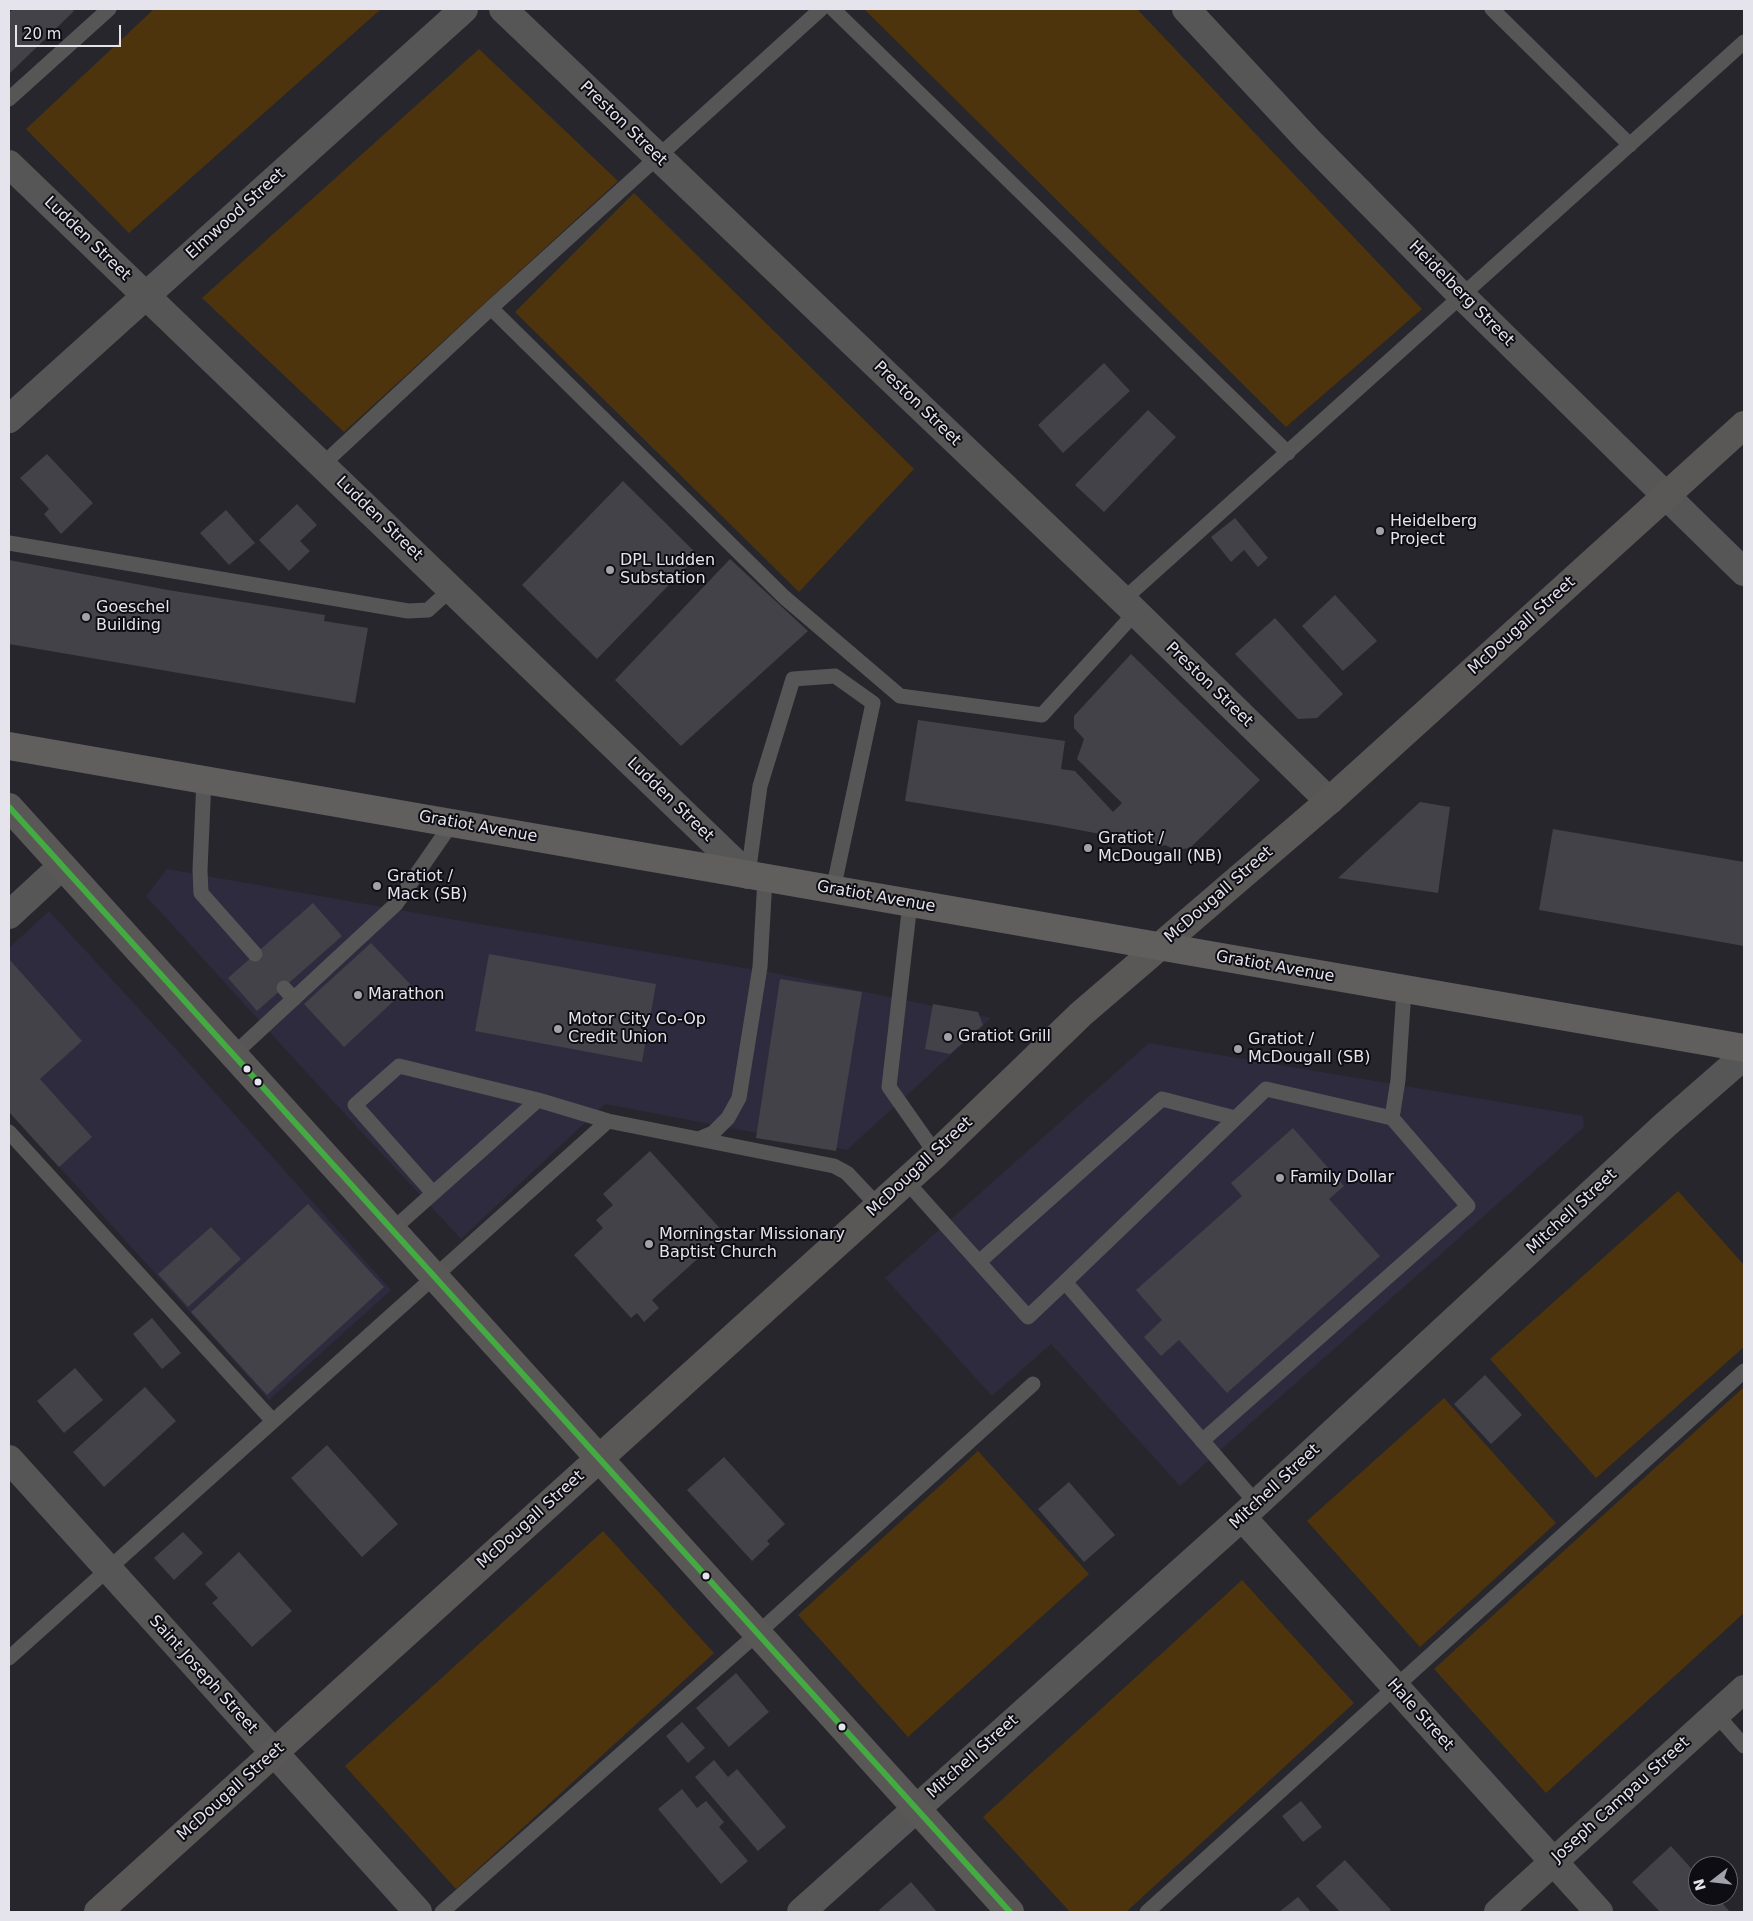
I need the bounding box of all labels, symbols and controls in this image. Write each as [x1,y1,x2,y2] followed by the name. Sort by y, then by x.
[18,15,124,47] scale bar
[23,25,61,43] text: 20 m
[575,78,671,170] street label: Preston Street
[183,164,289,264] street label: Elmwood Street
[40,193,134,285] street label: Ludden Street
[1404,237,1518,351] street label: Heidelberg Street
[869,358,965,450] street label: Preston Street
[332,473,426,565] street label: Ludden Street
[1390,512,1477,550] place label: Heidelberg Project
[1374,525,1386,537] marker: Heidelberg Project
[620,551,715,589] place label: DPL Ludden Substation
[604,564,616,576] marker: DPL Ludden Substation
[1465,573,1579,679] street label: McDougall Street
[96,598,170,636] place label: Goeschel Building
[80,611,92,623] marker: Goeschel Building
[1161,639,1257,731] street label: Preston Street
[623,754,717,846] street label: Ludden Street
[417,807,539,847] street label: Gratiot Avenue
[1098,829,1222,867] place label: Gratiot / McDougall (NB)
[1082,842,1094,854] marker: Gratiot / McDougall (NB)
[1161,843,1277,947] street label: McDougall Street
[387,867,467,905] place label: Gratiot / Mack (SB)
[815,877,937,917] street label: Gratiot Avenue
[371,880,383,892] marker: Gratiot / Mack (SB)
[1214,947,1336,987] street label: Gratiot Avenue
[368,985,444,1005] place label: Marathon
[352,989,364,1001] marker: Marathon
[568,1010,706,1048] place label: Motor City Co-Op Credit Union
[552,1023,564,1035] marker: Motor City Co-Op Credit Union
[958,1027,1051,1047] place label: Gratiot Grill
[1248,1030,1370,1068] place label: Gratiot / McDougall (SB)
[942,1031,954,1043] marker: Gratiot Grill
[1232,1043,1244,1055] marker: Gratiot / McDougall (SB)
[242,1064,252,1074] unlabelled marker
[253,1077,263,1087] unlabelled marker
[863,1113,977,1221] street label: McDougall Street
[1523,1165,1621,1259] street label: Mitchell Street
[1290,1168,1394,1188] place label: Family Dollar
[1274,1172,1286,1184] marker: Family Dollar
[659,1225,845,1263] place label: Morningstar Missionary Baptist Church
[643,1238,655,1250] marker: Morningstar Missionary Baptist Church
[1226,1440,1324,1534] street label: Mitchell Street
[474,1467,588,1573] street label: McDougall Street
[701,1571,711,1581] unlabelled marker
[145,1612,261,1738] street label: Saint Joseph Street
[1383,1675,1457,1755] street label: Hale Street
[924,1711,1022,1803] street label: Mitchell Street
[837,1722,847,1732] unlabelled marker
[1548,1733,1694,1867] street label: Joseph Campau Street
[174,1739,288,1845] street label: McDougall Street
[1688,1856,1738,1906] north arrow
[1690,1877,1709,1893] text: N

